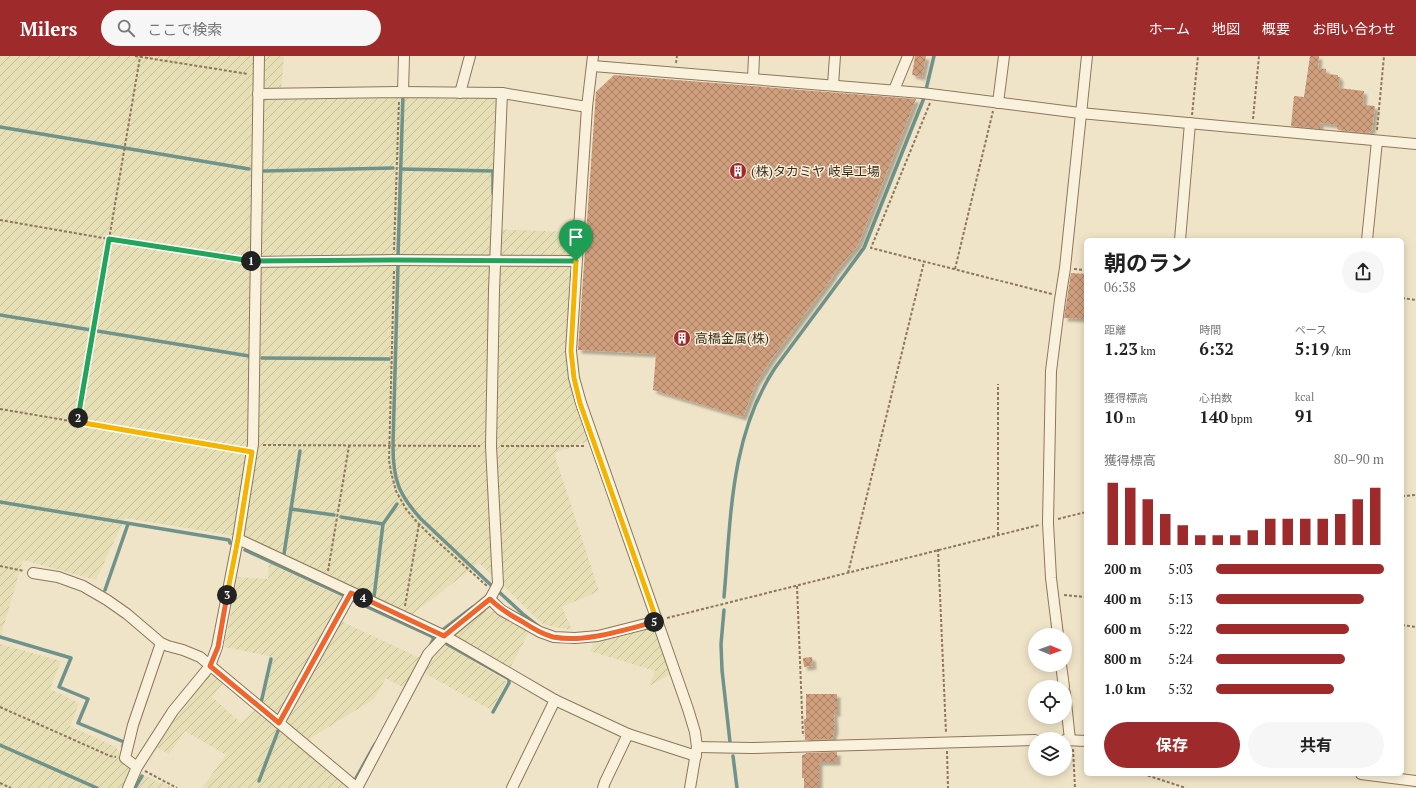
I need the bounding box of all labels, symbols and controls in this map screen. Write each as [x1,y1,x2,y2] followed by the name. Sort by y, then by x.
[101,10,381,46] search box
[20,16,77,41] text: Milers
[115,17,137,39] icon: search
[147,19,222,39] text: ここで検索
[1148,19,1190,38] text: ホーム
[1212,19,1240,38] text: 地図
[1262,19,1290,38] text: 概要
[1312,19,1396,38] text: お問い合わせ
[728,161,748,181] building icon: (株)タカミヤ 岐阜工場
[751,162,880,180] place label: (株)タカミヤ 岐阜工場
[559,220,593,261] pin
[565,226,587,248] icon: arrive
[1104,248,1192,277] text: 朝のラン
[241,251,261,271] pin: 1
[1342,251,1384,293] button: share
[248,254,254,268] text: 1
[1104,278,1136,296] text: 06:38
[1104,323,1126,337] text: 距離
[1199,323,1221,337] text: 時間
[1295,323,1327,337] text: ペース
[672,328,692,348] building icon: 高橋金属(株)
[695,329,769,347] place label: 高橋金属(株)
[1104,337,1138,360] text: 1.23
[1199,337,1234,360] text: 6:32
[1295,337,1329,360] text: 5:19
[1138,344,1156,358] text: km
[1329,344,1351,358] text: /km
[1295,390,1314,404] text: kcal
[1104,391,1148,405] text: 獲得標高
[1199,391,1232,405] text: 心拍数
[1295,404,1314,427] text: 91
[1104,405,1123,428] text: 10
[1199,405,1228,428] text: 140
[68,408,88,428] pin: 2
[75,411,81,425] text: 2
[1123,412,1135,426] text: m
[1228,412,1253,426] text: bpm
[1334,450,1384,468] text: 80–90 m
[1104,451,1156,469] text: 獲得標高
[1104,560,1142,578] text: 200 m
[1168,560,1193,578] text: 5:03
[217,585,237,605] pin: 3
[224,588,230,602] text: 3
[353,588,373,608] pin: 4
[1104,590,1142,608] text: 400 m
[1168,590,1193,608] text: 5:13
[360,591,366,605] text: 4
[644,612,664,632] pin: 5
[651,615,657,629] text: 5
[1104,620,1142,638] text: 600 m
[1168,620,1193,638] text: 5:22
[1028,628,1072,672] north arrow
[1028,628,1072,776] map controls
[1104,650,1142,668] text: 800 m
[1168,650,1193,668] text: 5:24
[1028,680,1072,724] button: locate
[1104,680,1146,698] text: 1.0 km
[1168,680,1193,698] text: 5:32
[1104,722,1240,768] button: 保存
[1248,722,1384,768] button: 共有
[1028,732,1072,776] button: layers

